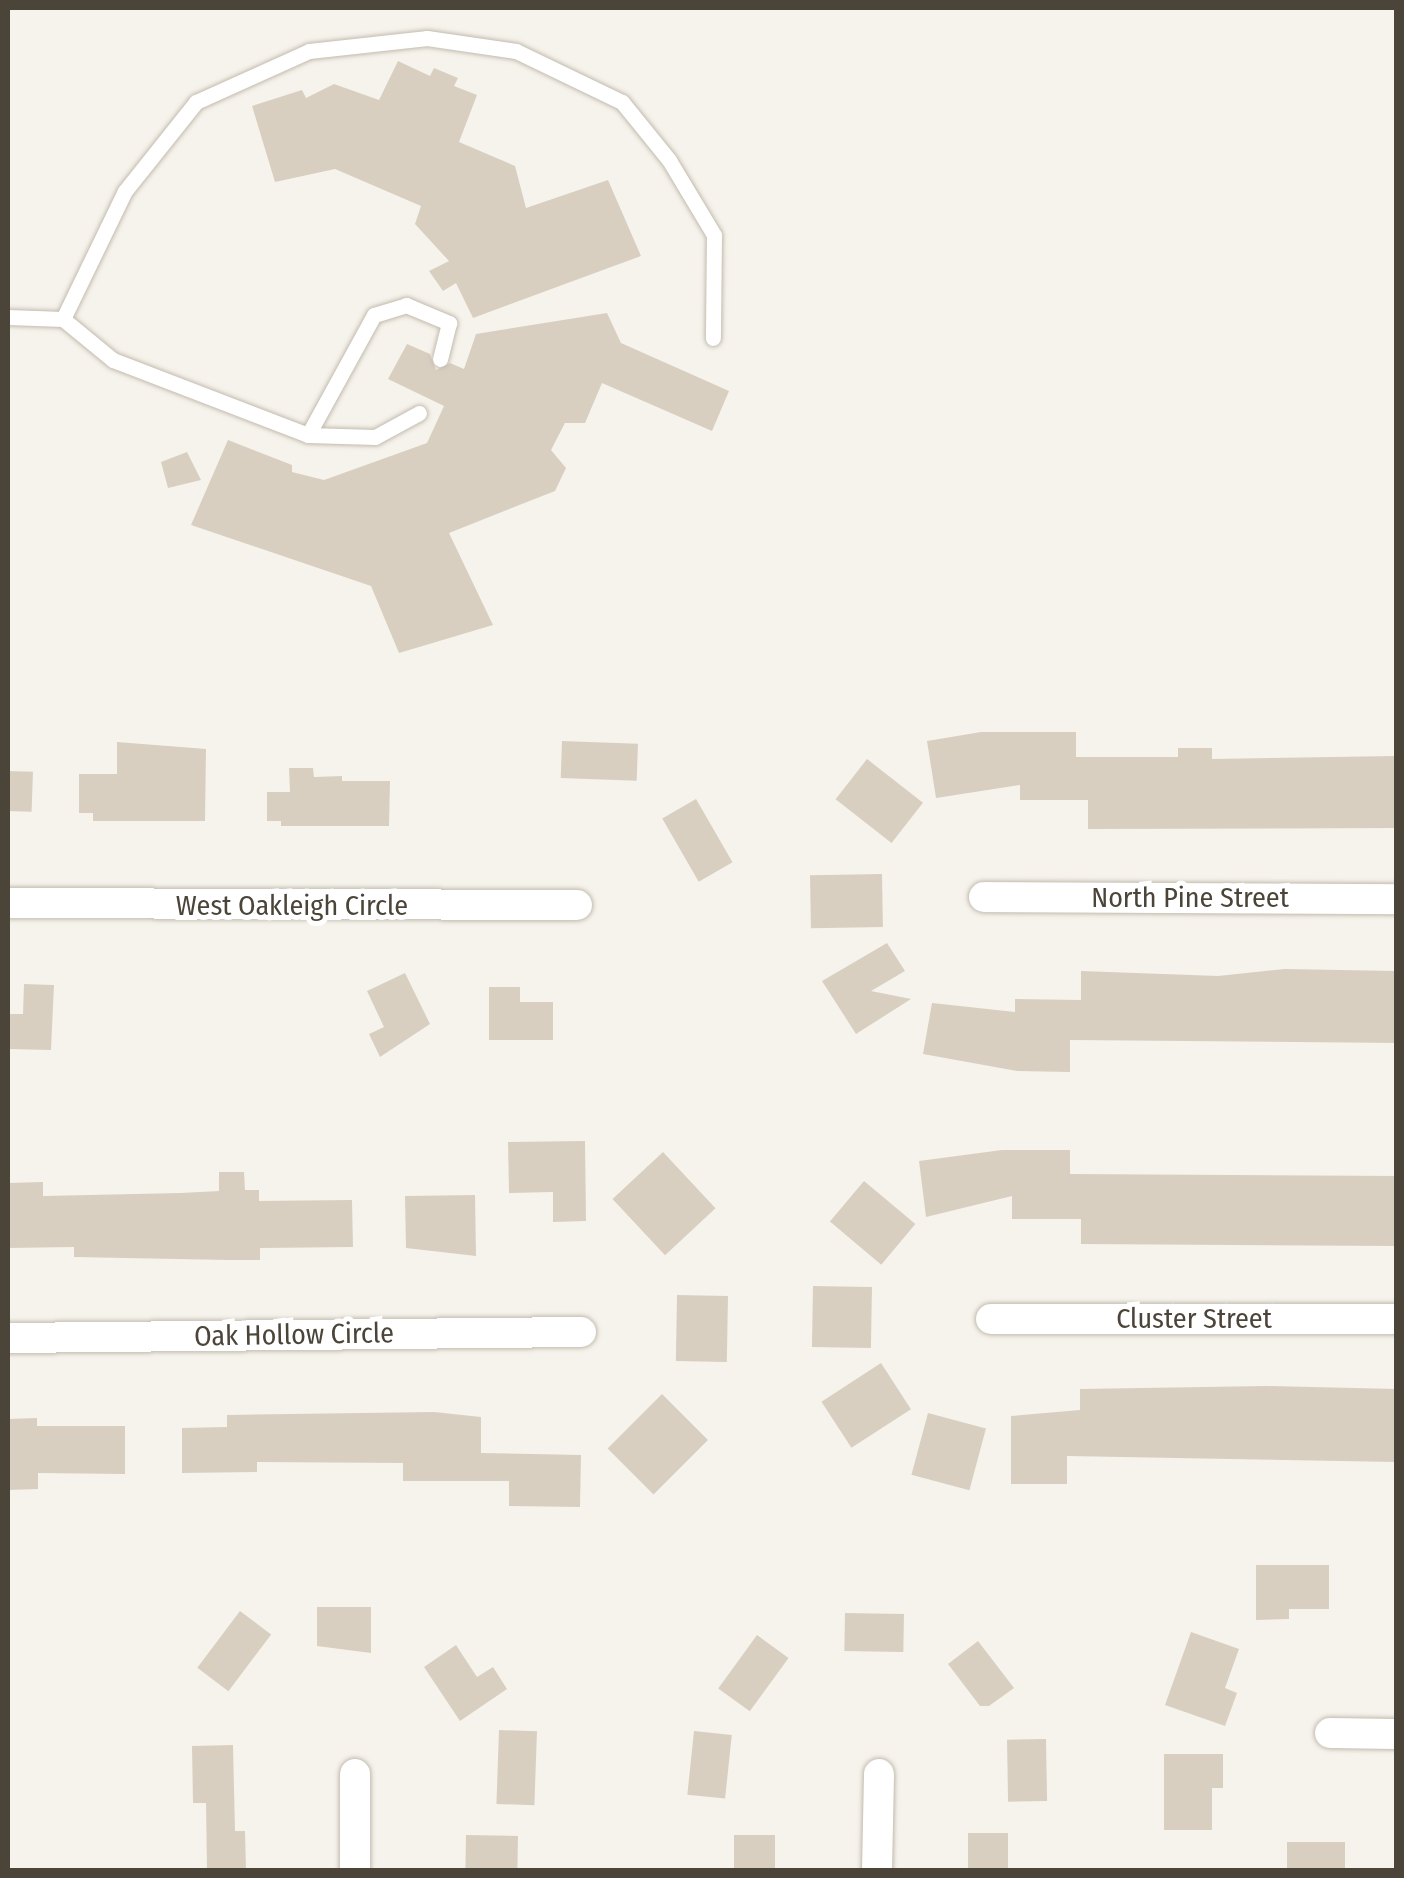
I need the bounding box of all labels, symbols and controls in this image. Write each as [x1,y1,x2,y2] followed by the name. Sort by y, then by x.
[1091,881,1289,915] street label: North Pine Street
[176,889,408,923] street label: West Oakleigh Circle
[1116,1302,1272,1336] street label: Cluster Street
[194,1316,394,1354] street label: Oak Hollow Circle

